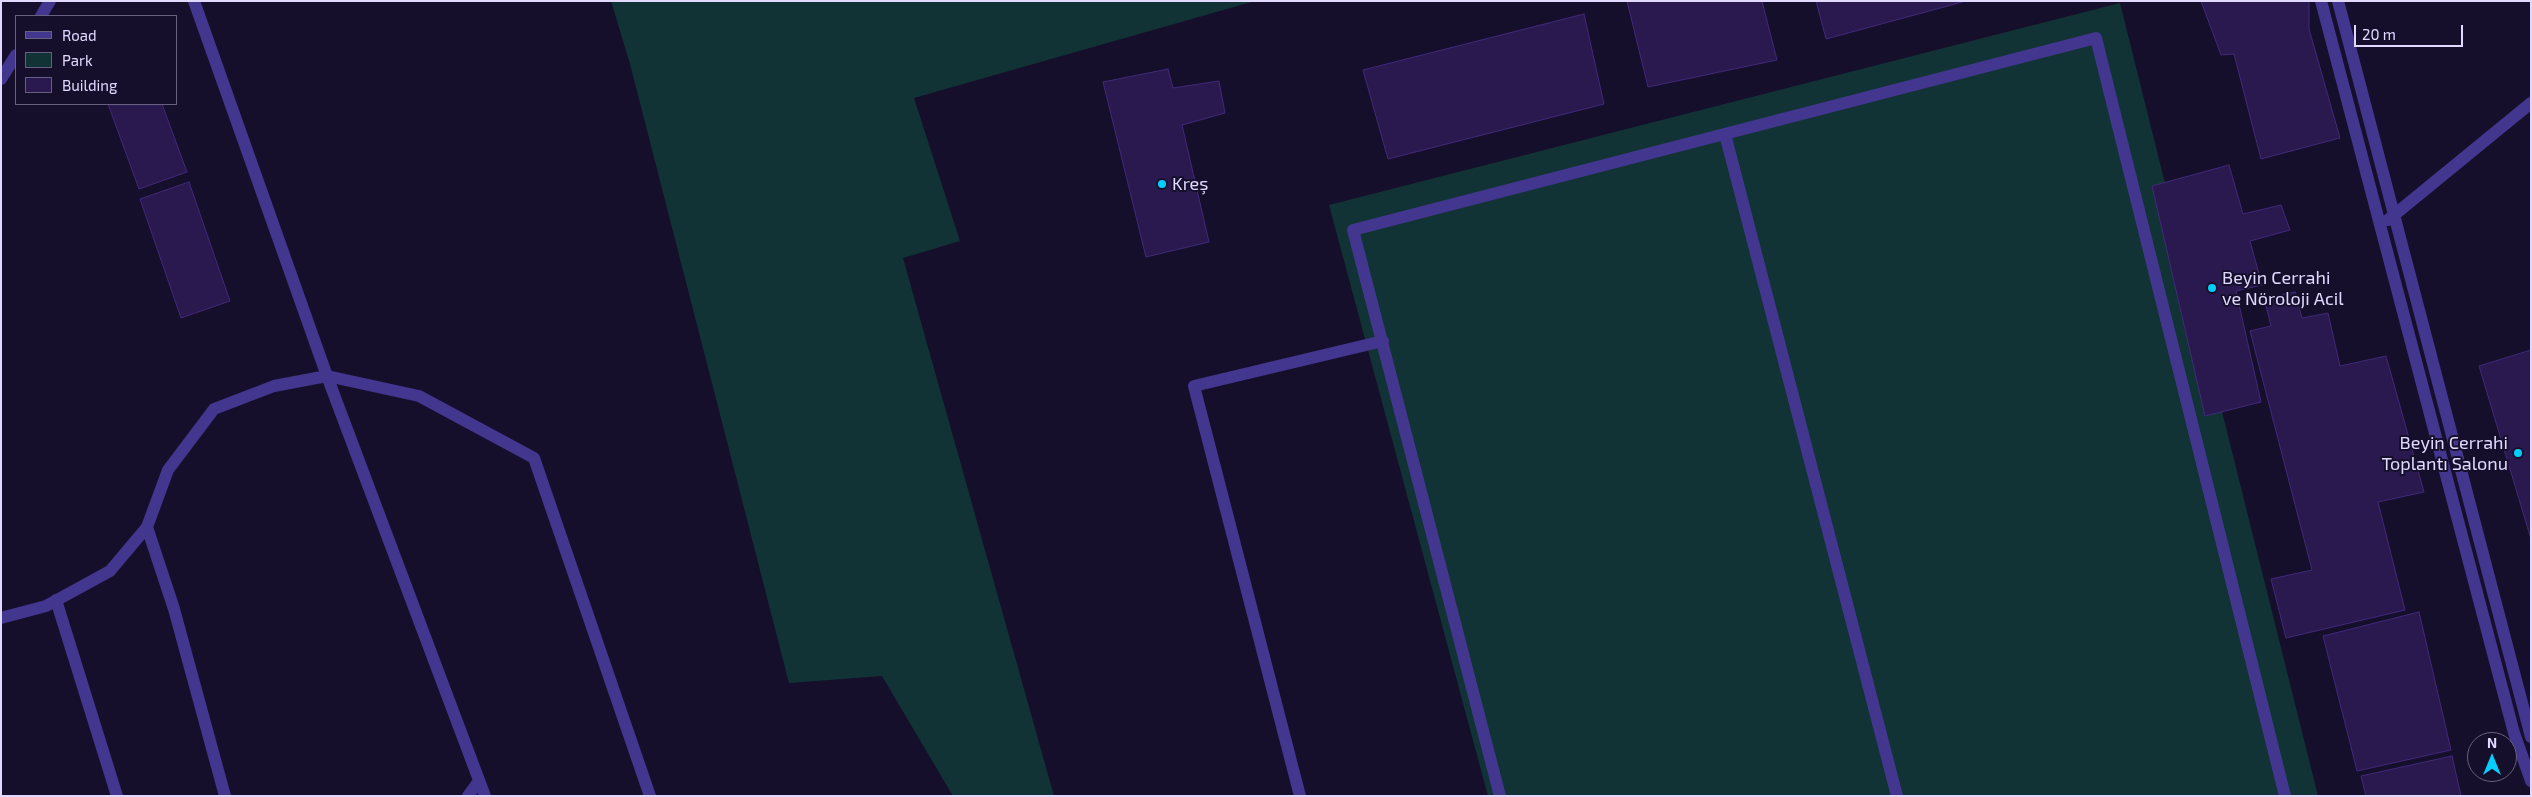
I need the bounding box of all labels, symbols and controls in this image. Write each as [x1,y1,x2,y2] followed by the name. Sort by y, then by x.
[15,15,178,105] legend
[2357,15,2466,47] scale bar
[2362,25,2396,43] text: 20 m
[62,26,97,44] text: Road
[62,51,93,69] text: Park
[62,76,117,94] text: Building
[1172,173,1208,195] place label: Kreş
[1156,178,1168,190] marker: Kreş
[2222,267,2344,310] place label: Beyin Cerrahi ve Nöroloji Acil
[2206,282,2218,294] marker: Beyin Cerrahi ve Nöroloji Acil
[2382,432,2508,474] place label: Beyin Cerrahi Toplantı Salonu
[2512,447,2524,459] marker: Beyin Cerrahi Toplantı Salonu
[2467,732,2517,782] north arrow
[2487,734,2497,751] text: N

